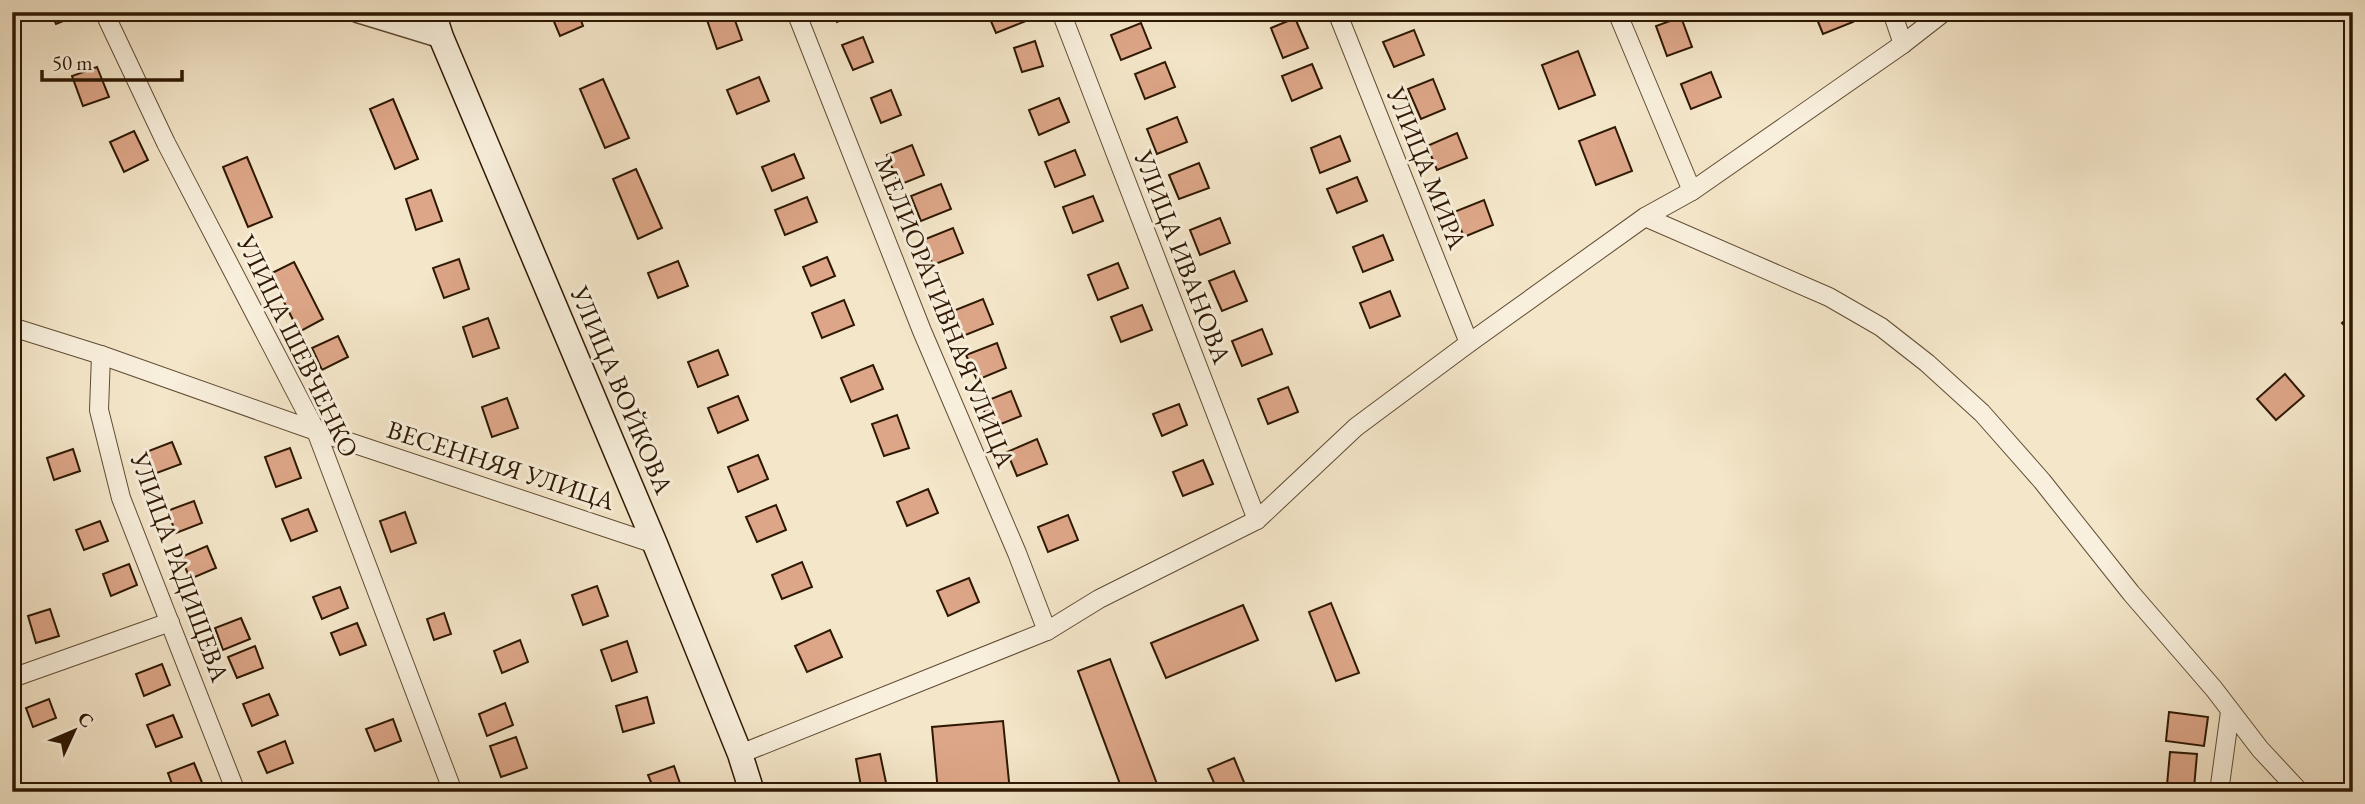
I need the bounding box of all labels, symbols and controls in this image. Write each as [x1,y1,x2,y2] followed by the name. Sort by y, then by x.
[42,38,182,82] scale bar
[52,49,93,76] text: 50 m
[1379,81,1475,255] street label: УЛИЦА МИРА
[1126,145,1240,369] street label: УЛИЦА ИВАНОВА
[867,152,1023,473] street label: МЕЛИОРАТИВНАЯ УЛИЦА
[229,228,367,463] street label: УЛИЦА ШЕВЧЕНКО
[562,280,682,500] street label: УЛИЦА ВОЙКОВА
[383,412,620,518] street label: ВЕСЕННЯЯ УЛИЦА
[122,447,238,687] street label: УЛИЦА РАДИЩЕВА
[38,696,108,766] north arrow
[72,706,100,733] text: С

